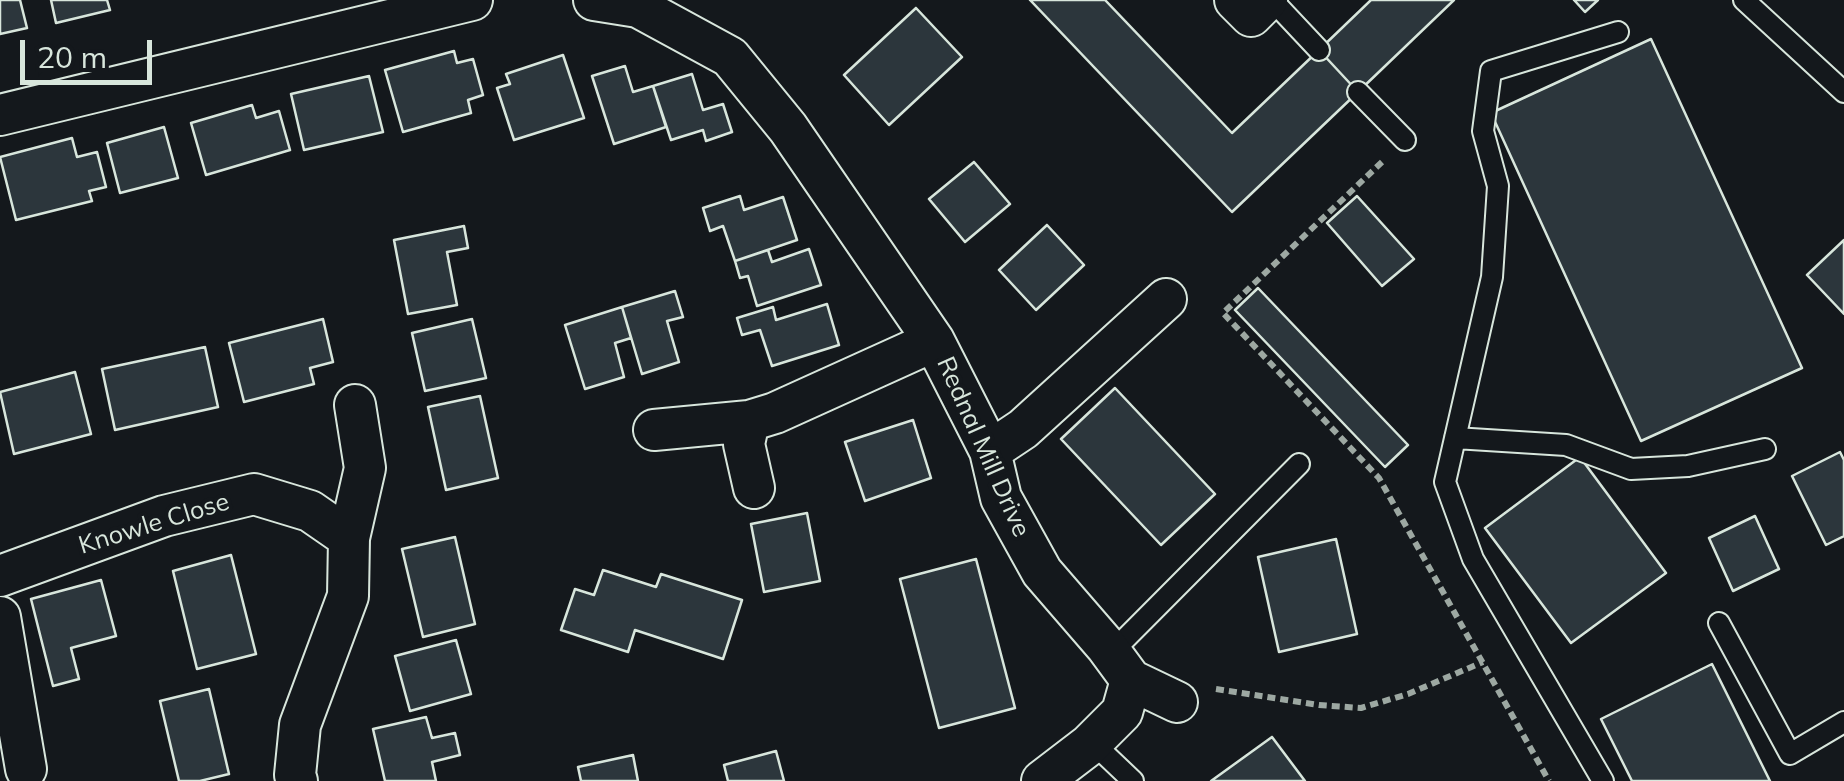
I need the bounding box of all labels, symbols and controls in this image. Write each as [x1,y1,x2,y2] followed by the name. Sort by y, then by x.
[25,20,158,82] scale bar
[37,38,107,76] text: 20 m
[930,352,1036,542] street label: Rednal Mill Drive
[75,487,233,561] street label: Knowle Close

